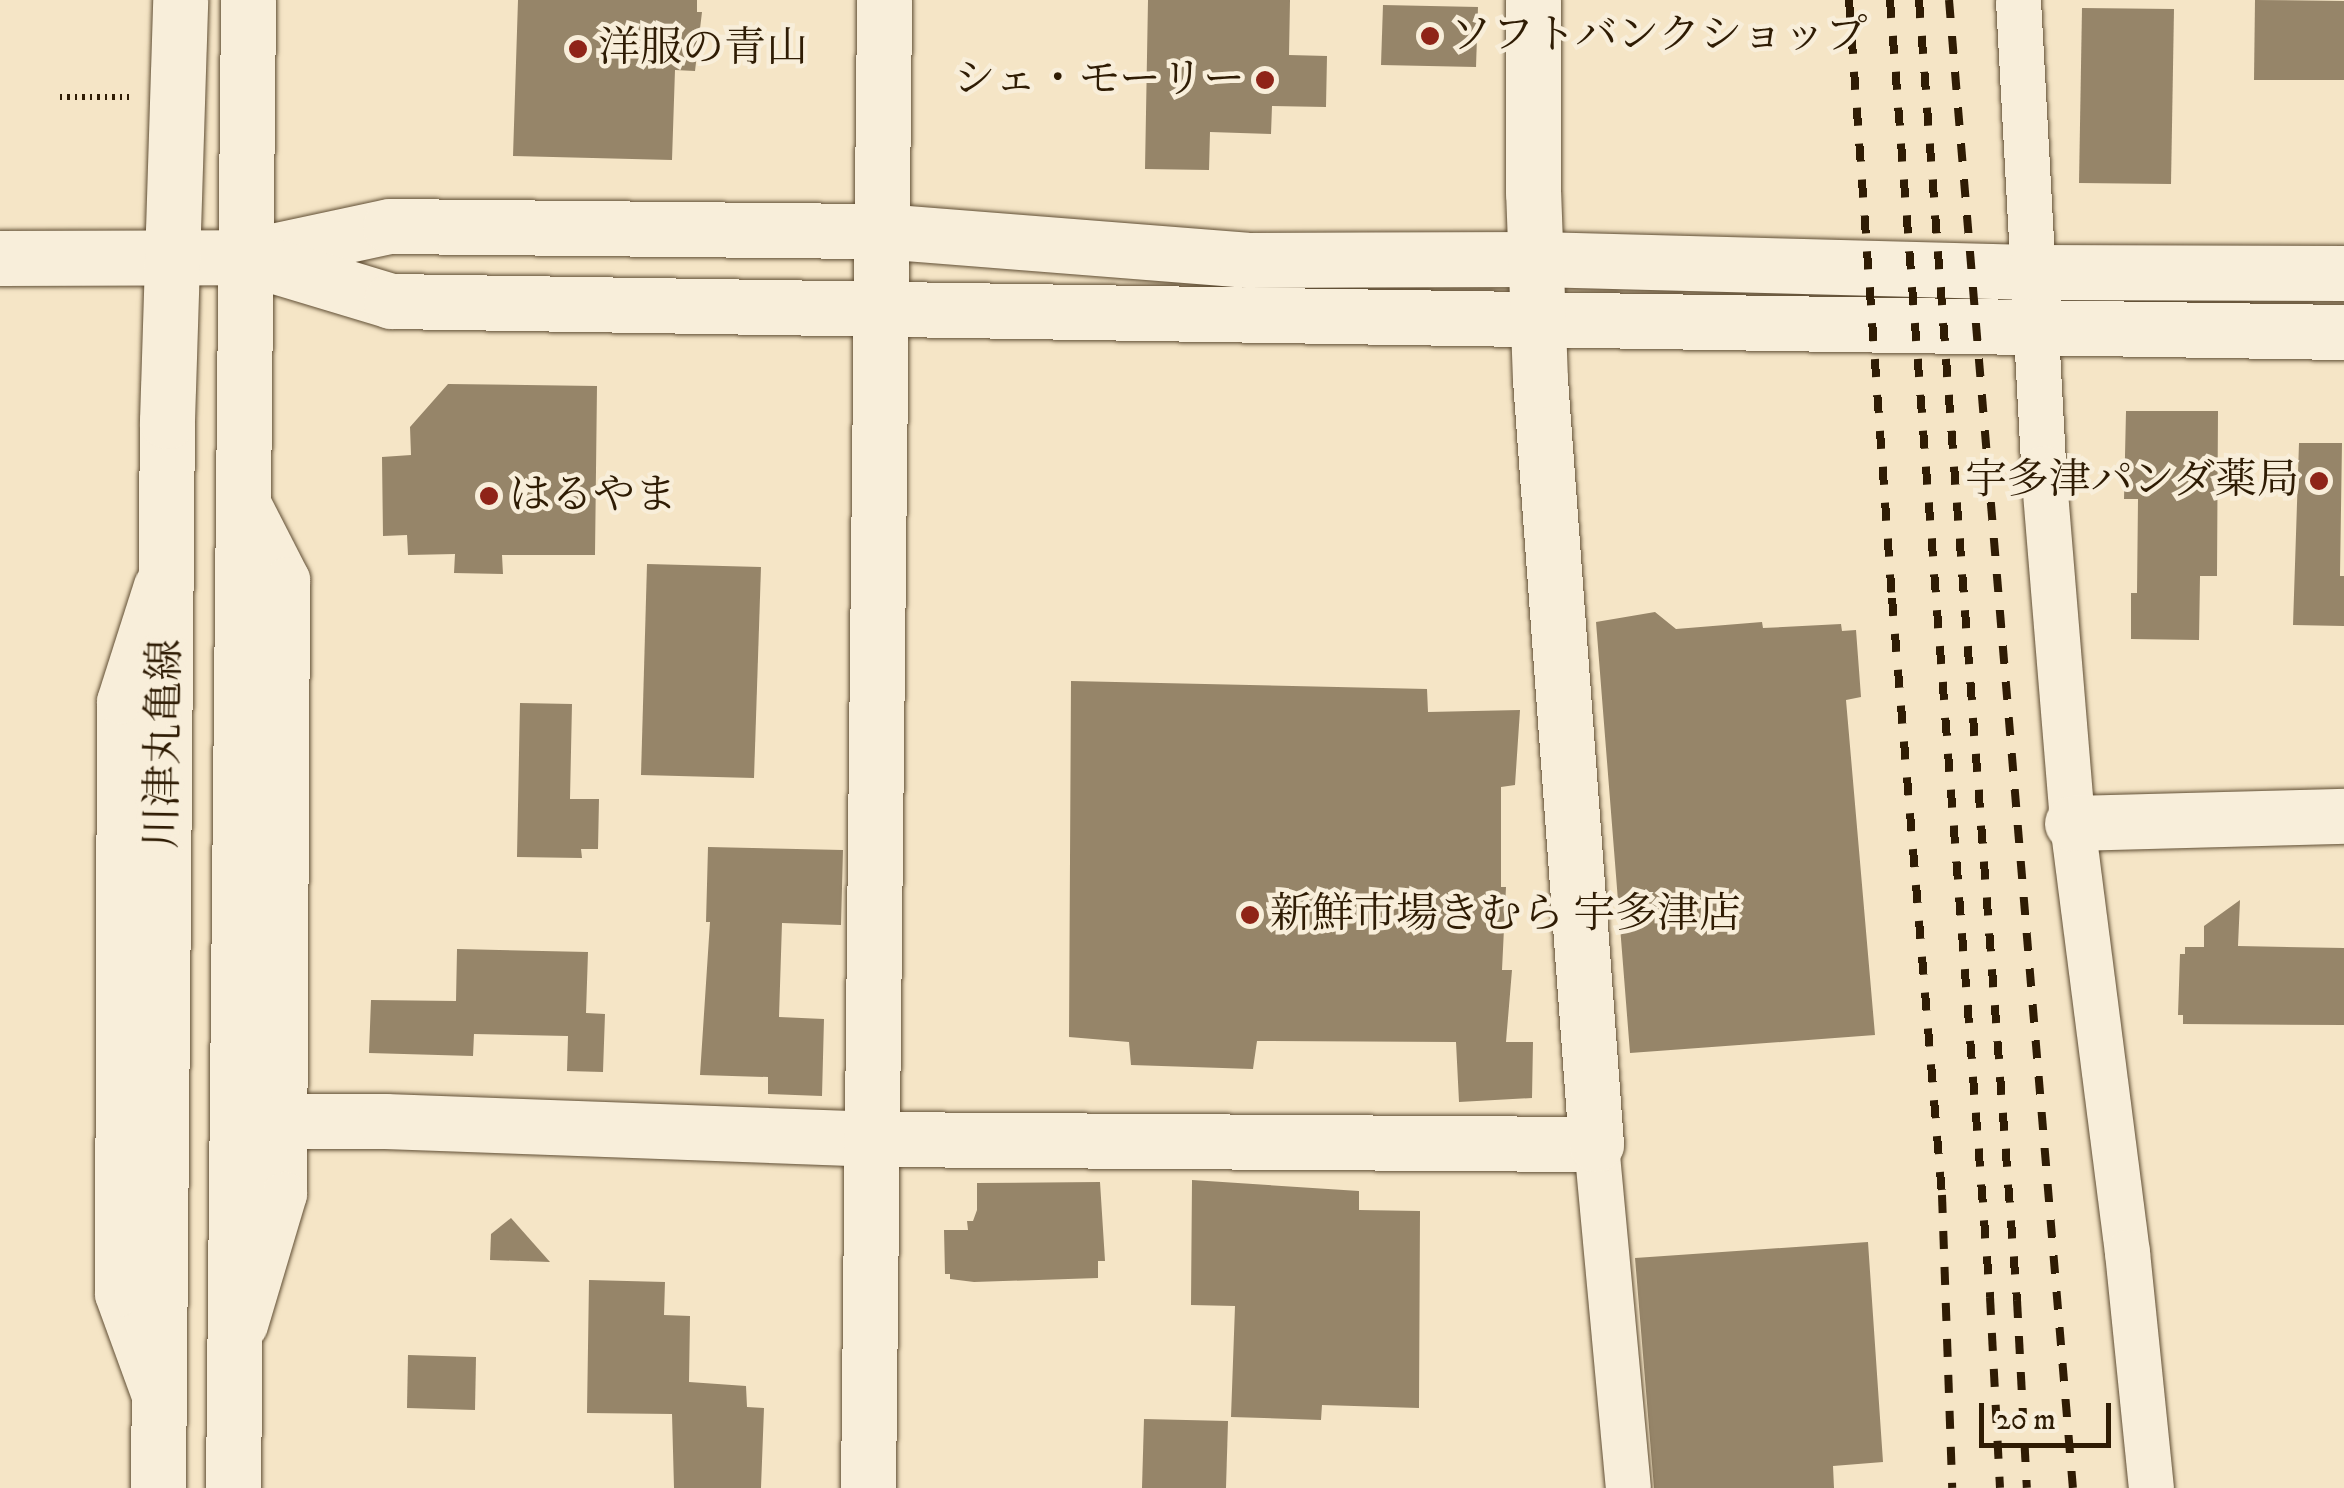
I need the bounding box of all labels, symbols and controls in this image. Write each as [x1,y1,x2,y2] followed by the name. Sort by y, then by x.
[1450,11,1870,61] place label: ソフトバンクショップ
[598,24,808,74] place label: 洋服の青山
[1419,25,1441,47] marker: ソフトバンクショップ
[567,38,589,60] marker: 洋服の青山
[953,55,1245,105] place label: シェ・モーリー
[1254,69,1276,91] marker: シェ・モーリー
[1963,456,2299,506] place label: 宇多津パンダ薬局
[2308,470,2330,492] marker: 宇多津パンダ薬局
[509,471,677,521] place label: はるやま
[478,485,500,507] marker: はるやま
[138,639,192,849] street label: 川津丸亀線
[1270,890,1741,940] place label: 新鮮市場きむら 宇多津店
[1239,904,1261,926] marker: 新鮮市場きむら 宇多津店
[1984,1383,2116,1445] scale bar
[1996,1402,2056,1439] text: 20 m

